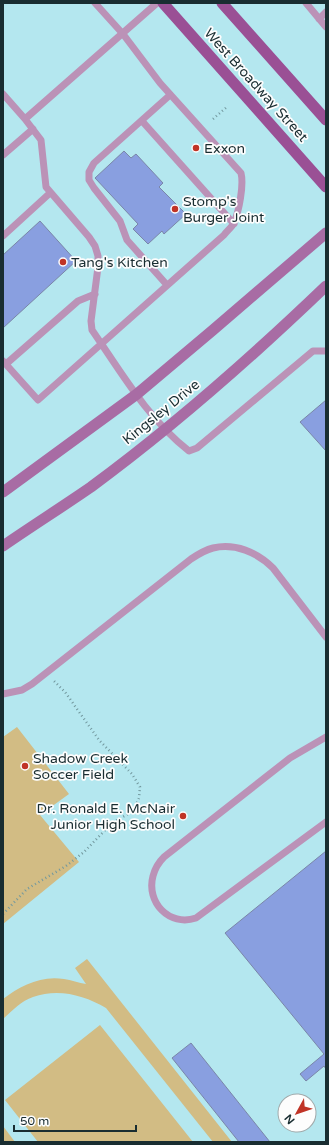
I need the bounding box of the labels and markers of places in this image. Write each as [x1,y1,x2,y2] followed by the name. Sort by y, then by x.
[204,140,245,157] place label: Exxon
[191,143,201,153] marker: Exxon
[183,193,265,226] place label: Stomp's Burger Joint
[170,204,180,214] marker: Stomp's Burger Joint
[71,254,168,271] place label: Tang's Kitchen
[58,257,68,267] marker: Tang's Kitchen
[33,750,129,783] place label: Shadow Creek Soccer Field
[20,761,30,771] marker: Shadow Creek Soccer Field
[37,800,176,833] place label: Dr. Ronald E. McNair Junior High School
[178,811,188,821] marker: Dr. Ronald E. McNair Junior High School

